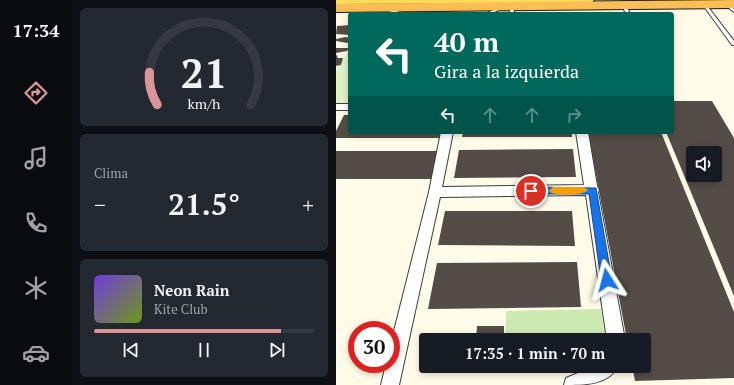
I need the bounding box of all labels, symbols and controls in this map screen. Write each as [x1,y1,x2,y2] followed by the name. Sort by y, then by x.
[13,18,59,42] text: 17:34
[434,23,499,60] text: 40 m
[368,28,420,80] icon: left
[180,45,228,100] text: 21
[434,59,579,83] text: Gira a la izquierda
[22,79,50,107] icon: directions
[188,93,221,112] text: km/h
[437,104,459,126] icon: left
[479,104,501,126] icon: ahead
[521,104,543,126] icon: ahead
[563,104,585,126] icon: right
[22,144,50,172] icon: music
[686,146,722,182] map controls
[686,146,722,182] button: sound
[94,164,128,182] text: Clima
[514,174,548,208] pin
[520,180,542,202] icon: arrive
[168,184,240,224] text: 21.5°
[94,190,106,219] text: −
[302,190,314,219] text: +
[22,209,50,237] icon: phone
[586,259,628,301] position arrow
[22,274,50,302] icon: climate
[154,280,230,300] text: Neon Rain
[154,300,208,318] text: Kite Club
[348,321,400,373] speed limit sign: 30
[22,339,50,367] icon: car
[120,339,142,361] icon: previous
[193,339,215,361] icon: pause
[266,339,288,361] icon: next
[465,343,605,363] text: 17:35 · 1 min · 70 m

